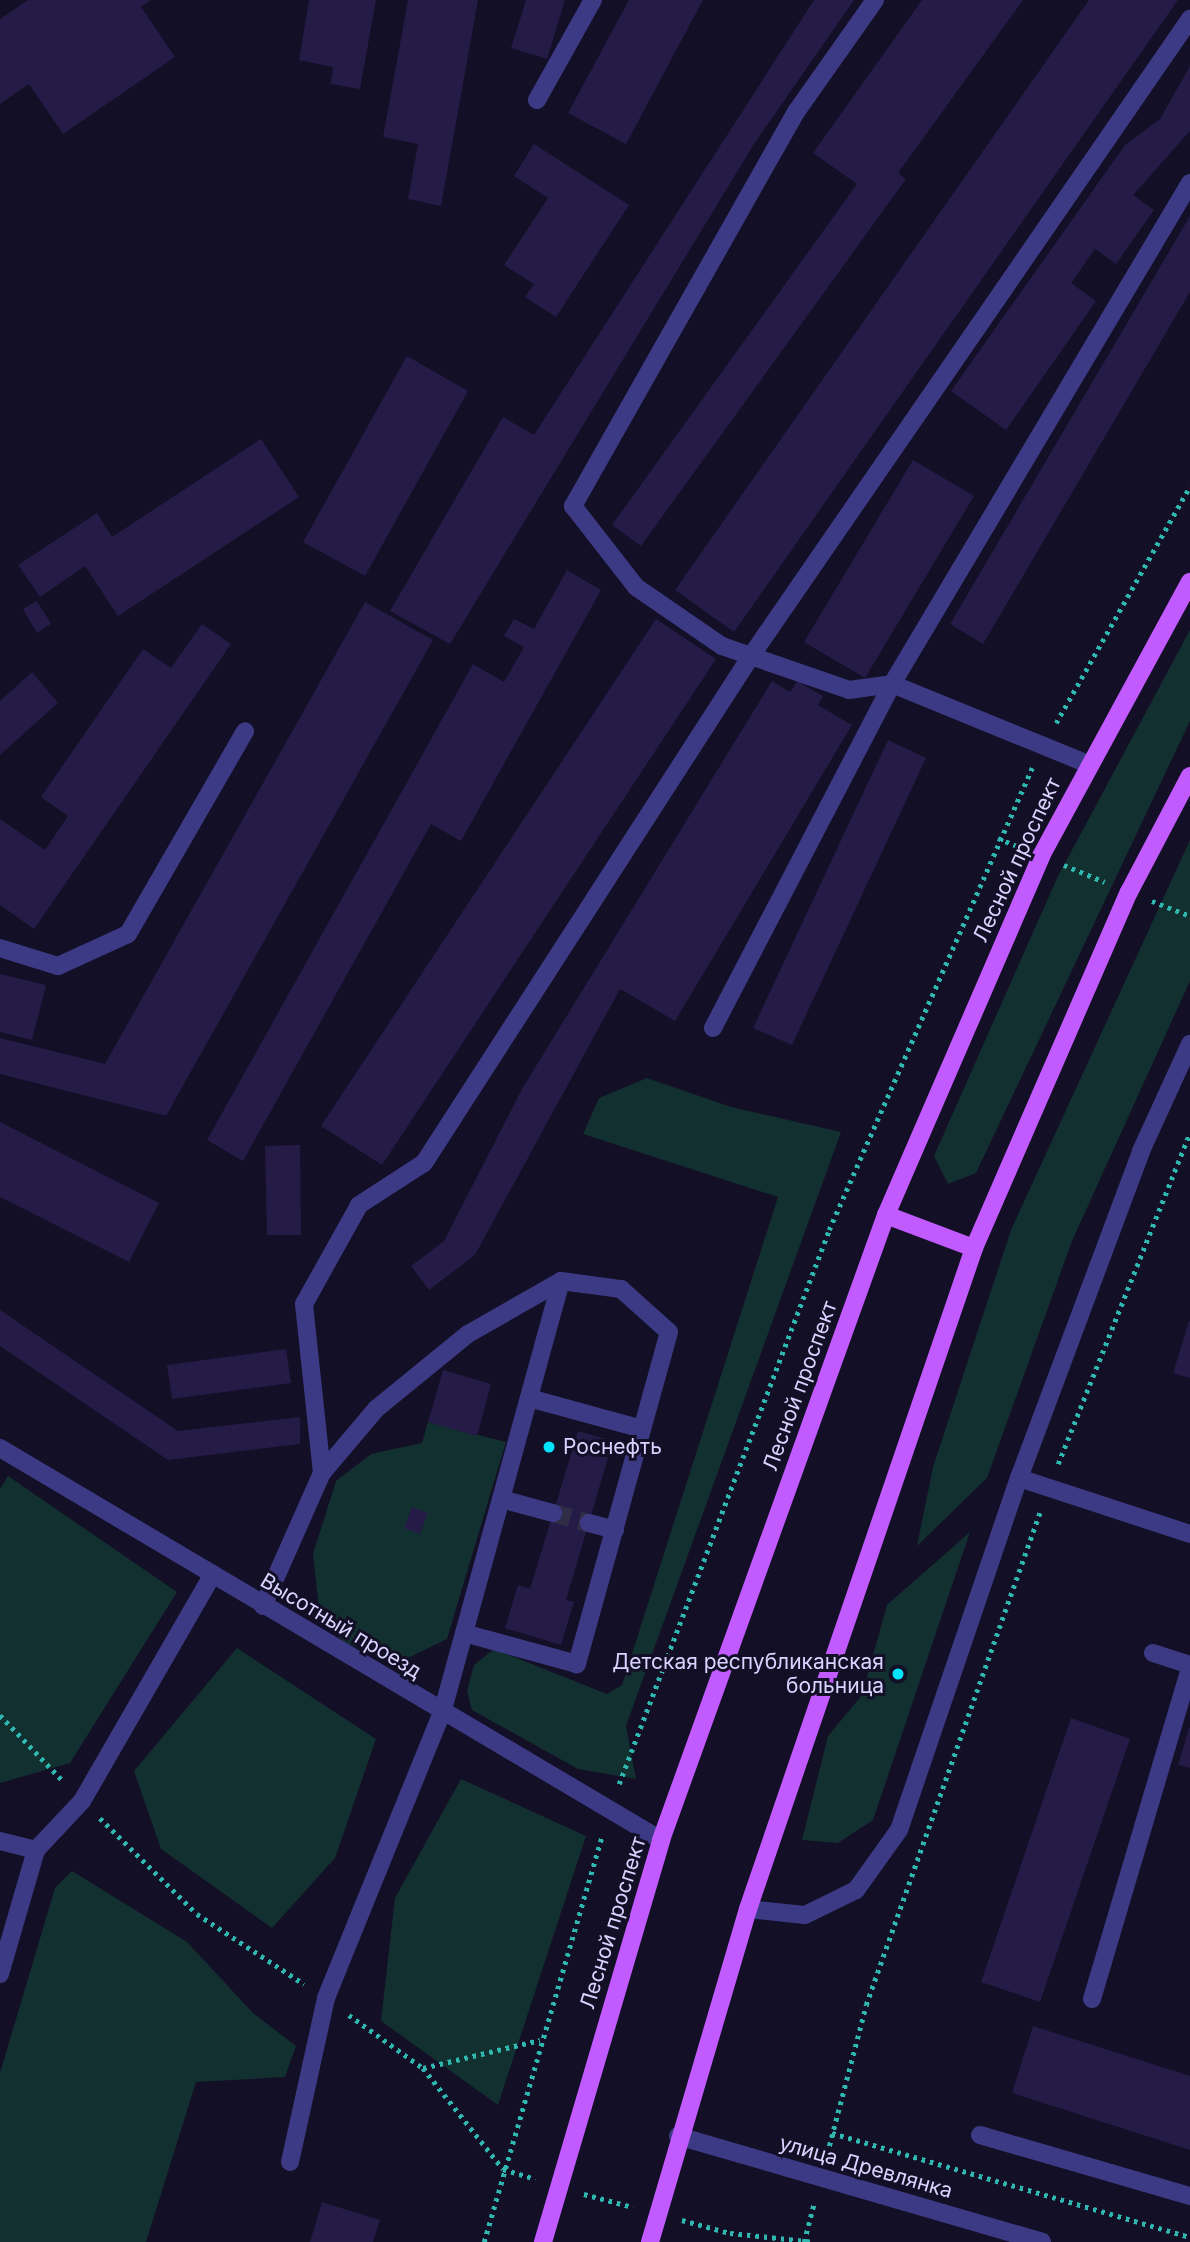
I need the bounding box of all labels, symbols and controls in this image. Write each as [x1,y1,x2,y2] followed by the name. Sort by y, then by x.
[968,774,1066,946] street label: Лесной проспект
[758,1298,842,1474] street label: Лесной проспект
[563,1434,662,1460] place label: Роснефть
[541,1439,557,1455] marker: Роснефть
[256,1568,426,1684] street label: Высотный проезд
[612,1649,884,1699] place label: Детская республиканская больница
[890,1666,906,1682] marker: Детская республиканская больница
[575,1834,651,2012] street label: Лесной проспект
[776,2130,956,2204] street label: улица Древлянка

